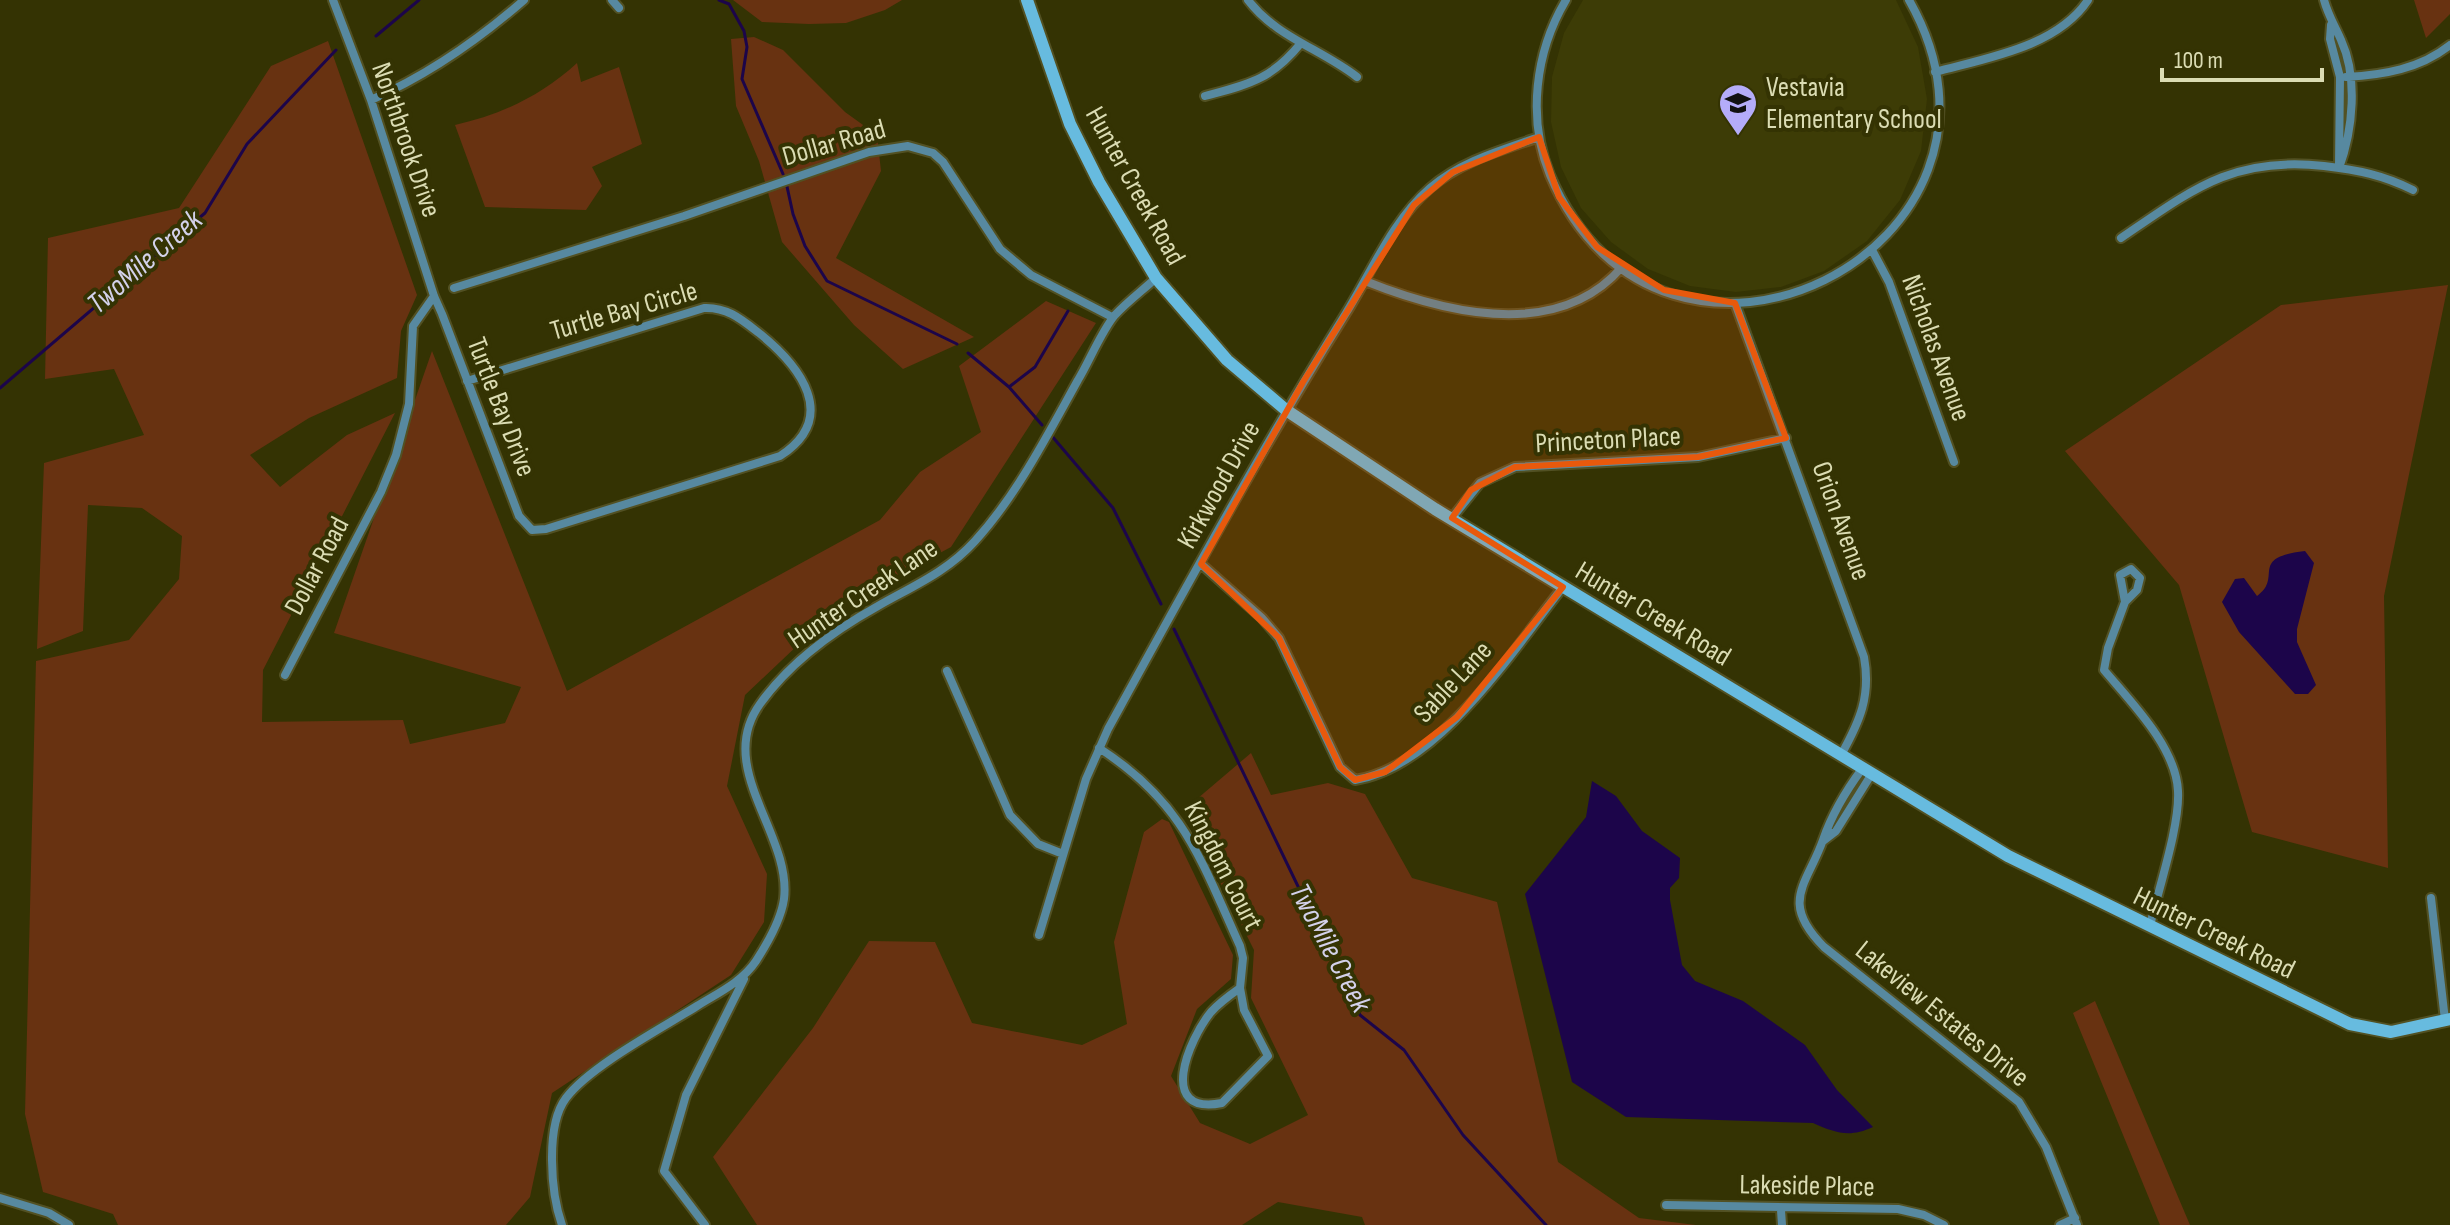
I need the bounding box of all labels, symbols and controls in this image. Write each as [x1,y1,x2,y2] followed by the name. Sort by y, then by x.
[2162,32,2322,82] scale bar
[2174,46,2223,75] text: 100 m
[364,58,448,222] street label: Northbrook Drive
[1766,71,1942,136] place label: Vestavia Elementary School
[1717,82,1759,137] school or university icon: Vestavia Elementary School
[1078,101,1192,271] street label: Hunter Creek Road
[779,113,889,173] street label: Dollar Road
[80,202,211,322] water label: TwoMile Creek
[1894,270,1978,426] street label: Nicholas Avenue
[547,274,701,348] street label: Turtle Bay Circle
[459,333,543,481] street label: Turtle Bay Drive
[1170,416,1268,554] street label: Kirkwood Drive
[1534,420,1682,460] street label: Princeton Place
[1804,457,1878,585] street label: Orion Avenue
[278,512,356,620] street label: Dollar Road
[782,532,944,656] street label: Hunter Creek Lane
[1569,555,1737,673] street label: Hunter Creek Road
[1407,634,1499,730] street label: Sable Lane
[1176,796,1270,936] street label: Kingdom Court
[1281,877,1379,1019] water label: TwoMile Creek
[2128,880,2300,986] street label: Hunter Creek Road
[1849,934,2035,1094] street label: Lakeview Estates Drive
[1739,1168,1875,1204] street label: Lakeside Place

